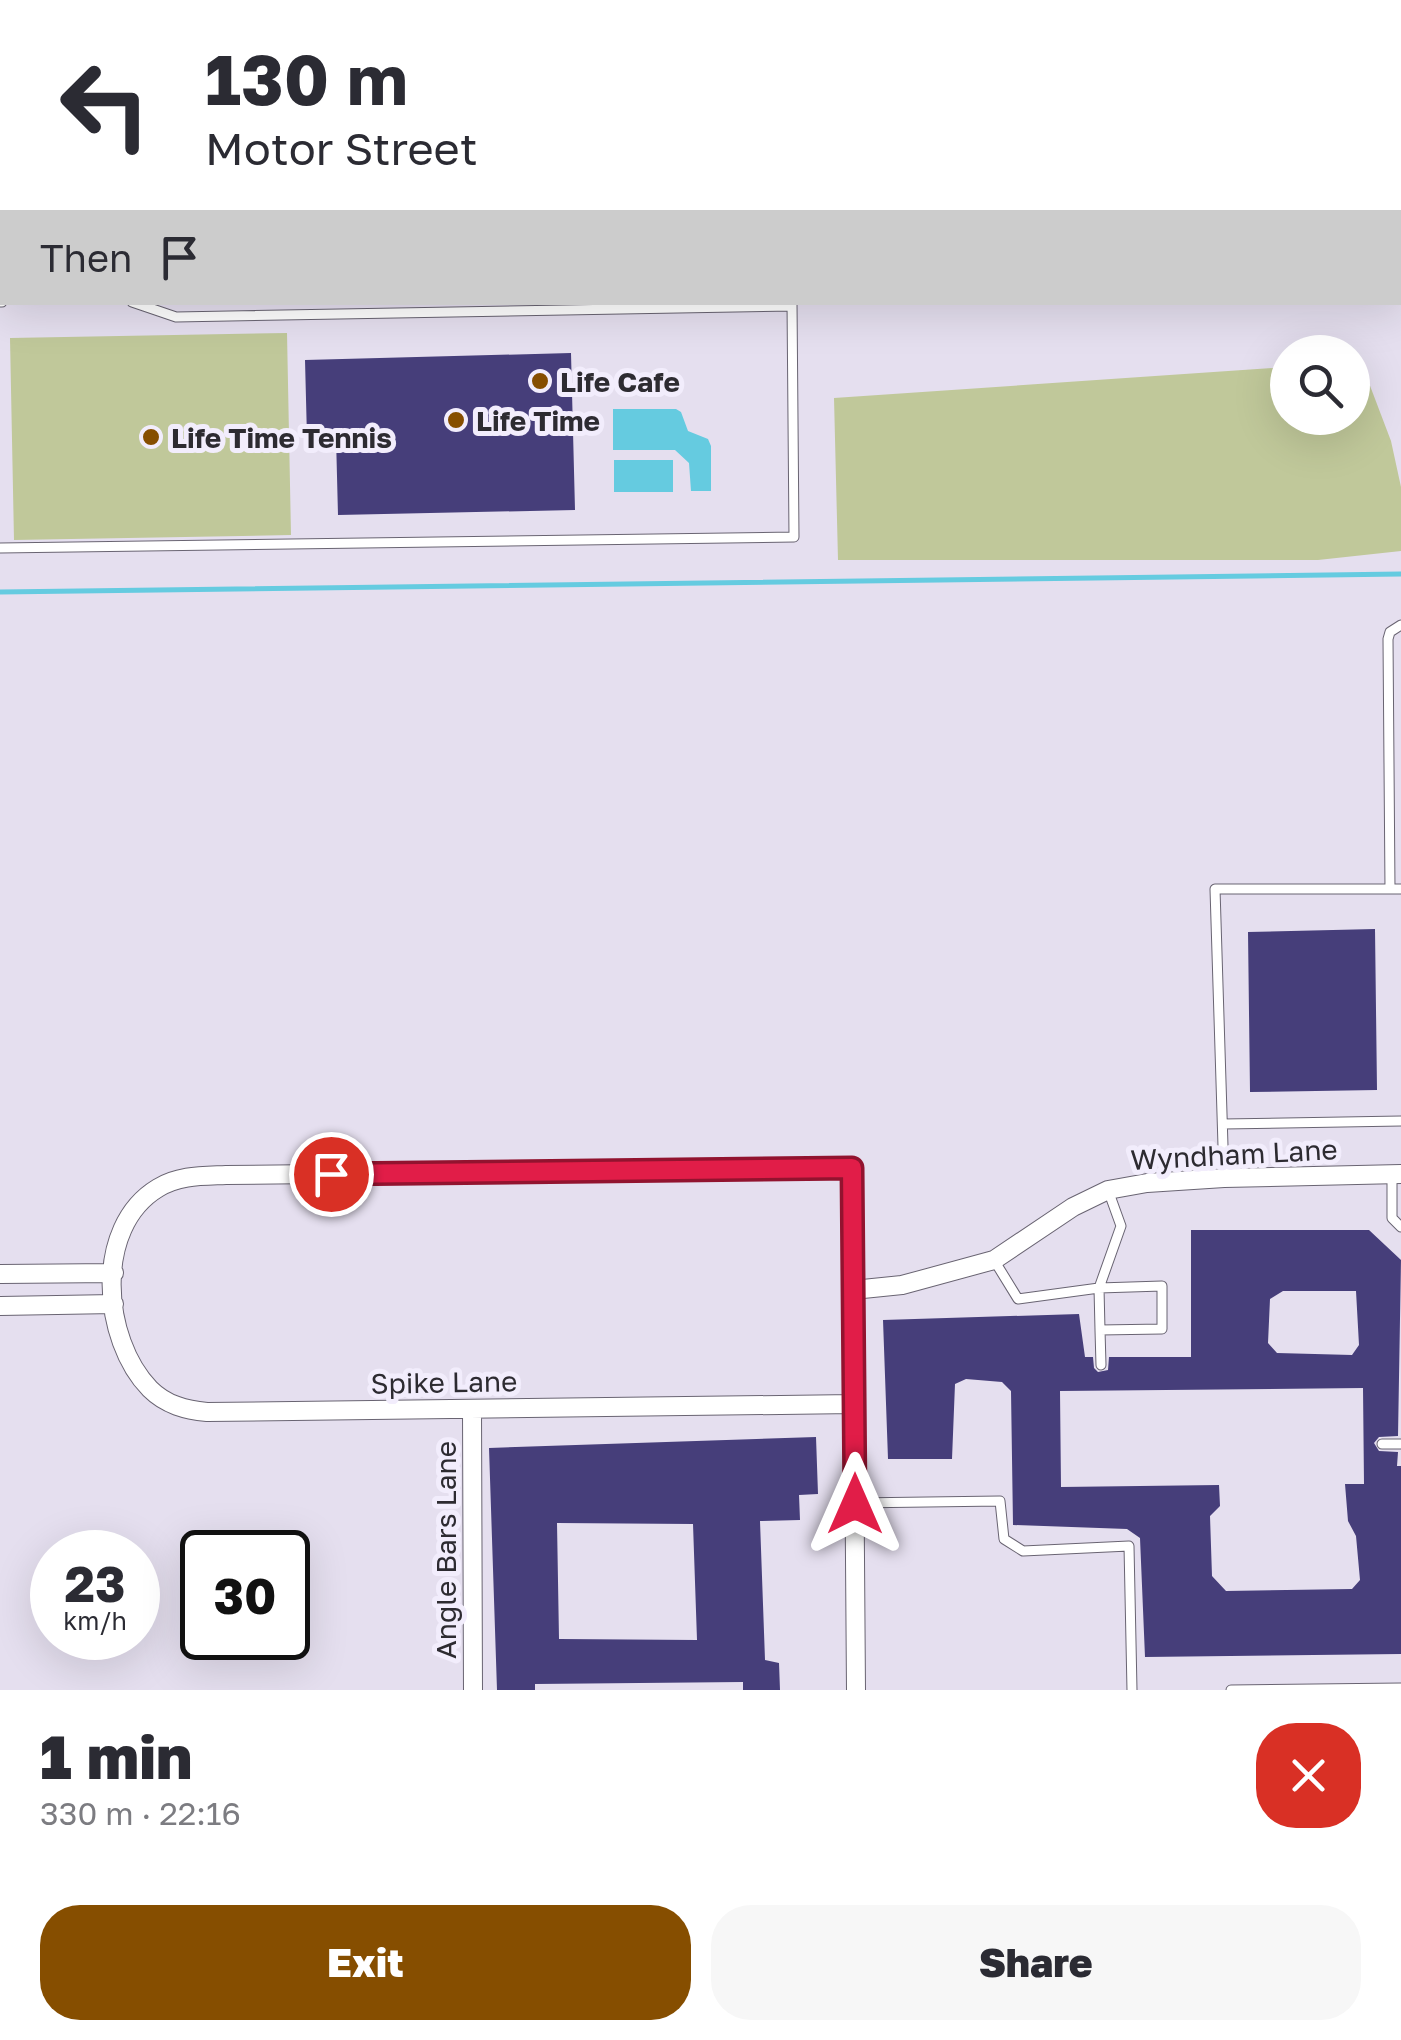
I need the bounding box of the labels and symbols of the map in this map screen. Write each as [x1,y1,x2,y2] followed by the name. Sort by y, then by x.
[560,365,680,398] place label: Life Cafe
[529,370,551,392] marker: Life Cafe
[476,404,600,437] place label: Life Time
[445,409,467,431] marker: Life Time
[171,421,392,454] place label: Life Time Tennis
[140,426,162,448] marker: Life Time Tennis
[289,1132,374,1217] pin
[1130,1132,1338,1176] street label: Wyndham Lane
[370,1364,518,1400] street label: Spike Lane
[429,1441,462,1659] street label: Angle Bars Lane
[803,1452,907,1556] position arrow
[180,1530,310,1660] speed limit sign: 30

